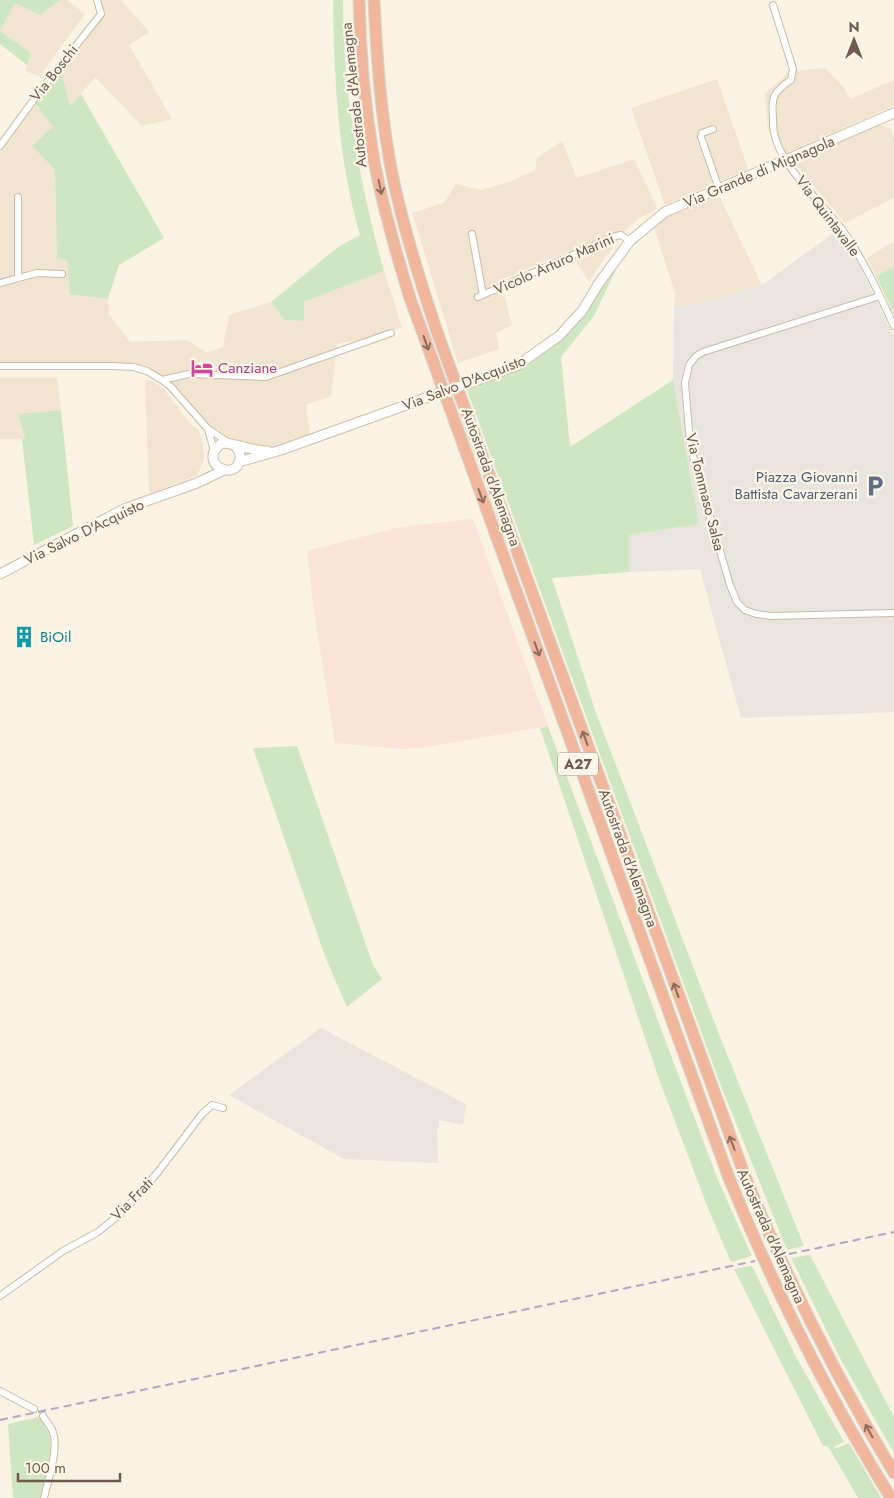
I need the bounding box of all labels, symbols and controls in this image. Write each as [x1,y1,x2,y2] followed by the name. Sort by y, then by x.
[829,15,879,65] north arrow
[848,17,860,37] text: N
[335,21,373,169] street label: Autostrada d'Alemagna
[25,40,83,106] street label: Via Boschi
[680,130,838,214] street label: Via Grande di Mignagola
[790,171,866,261] street label: Via Quintavalle
[376,179,385,195] one-way arrow
[490,228,618,300] street label: Vicolo Arturo Marini
[422,335,431,350] one-way arrow
[399,349,529,417] street label: Via Salvo D'Acquisto
[189,355,215,381] hotel icon: Canziane
[218,357,277,379] place label: Canziane
[456,405,526,549] street label: Autostrada d'Alemagna
[680,431,730,553] street label: Via Tommaso Salsa
[735,466,858,505] place label: Piazza Giovanni Battista Cavarzerani
[862,473,888,499] parking icon: Piazza Giovanni Battista Cavarzerani
[477,488,486,503] one-way arrow
[20,493,148,571] street label: Via Salvo D'Acquisto
[11,624,37,650] building icon: BiOil
[40,626,71,648] place label: BiOil
[532,640,542,656] one-way arrow
[580,731,589,747] one-way arrow
[558,752,598,776] road number: A27
[593,786,663,930] street label: Autostrada d'Alemagna
[671,983,680,998] one-way arrow
[727,1136,736,1151] one-way arrow
[731,1165,811,1307] street label: Autostrada d'Alemagna
[106,1172,158,1226] street label: Via Frati
[864,1424,874,1439] one-way arrow
[18,1450,120,1482] scale bar
[25,1457,66,1479] text: 100 m

